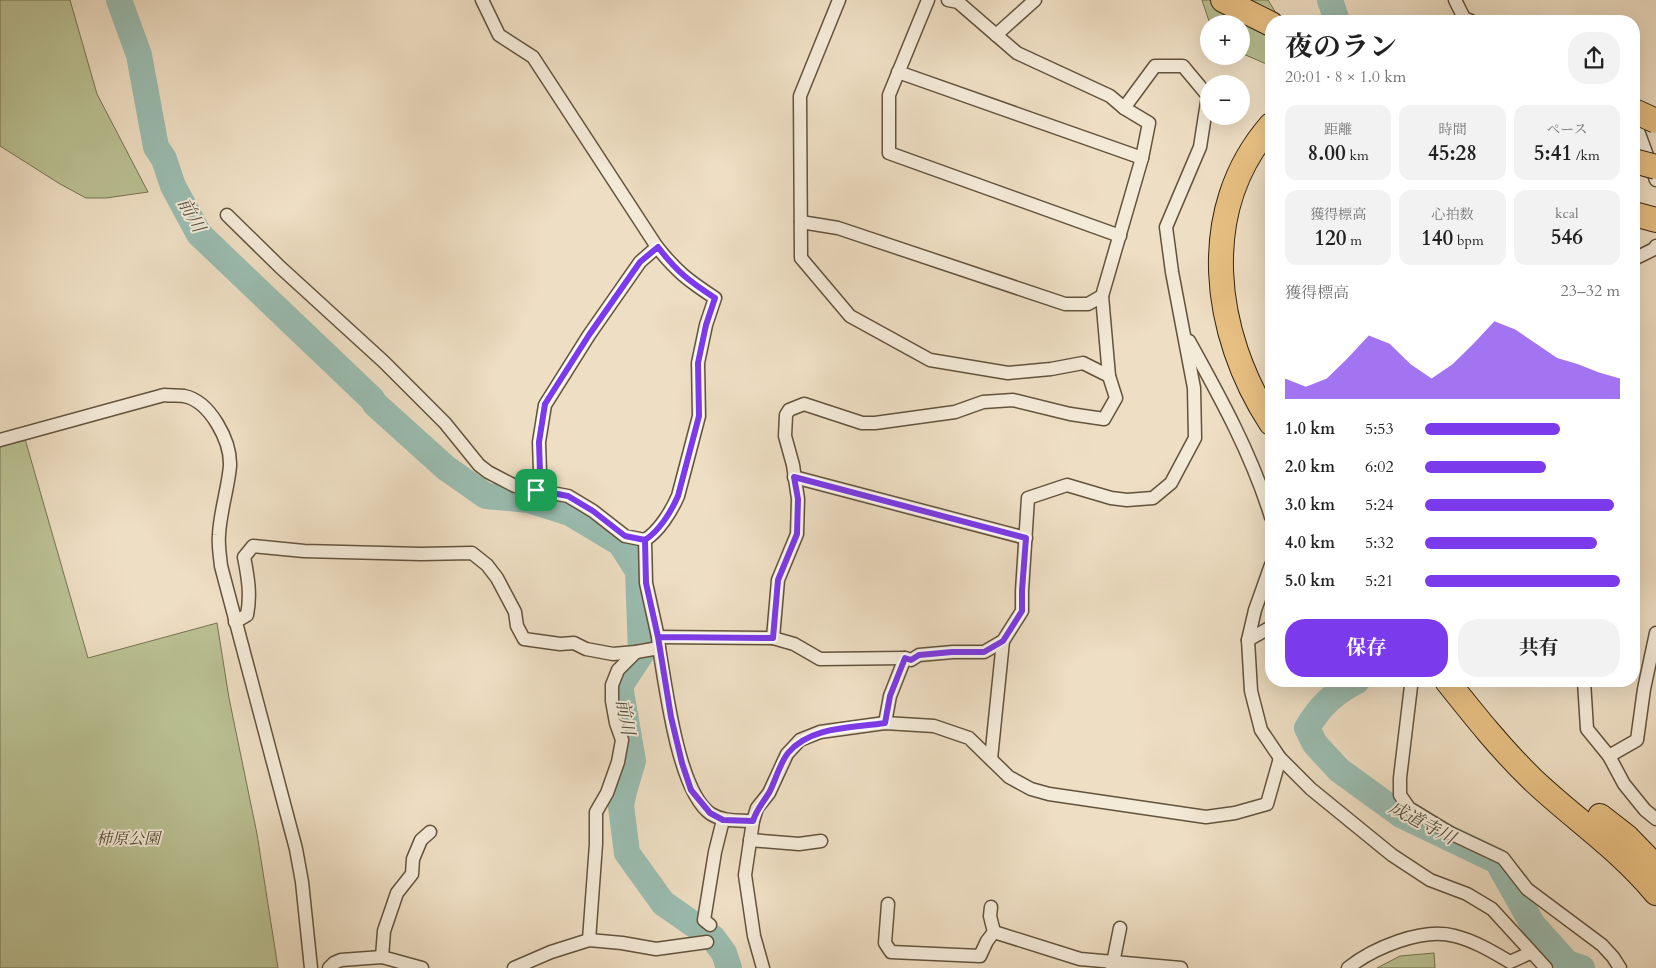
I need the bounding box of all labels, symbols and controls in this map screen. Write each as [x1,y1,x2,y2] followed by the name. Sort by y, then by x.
[1200,15,1250,125] map controls
[1200,15,1250,65] button: +
[1285,28,1397,66] text: 夜のラン
[1568,32,1620,84] button: share
[1285,66,1406,88] text: 20:01 · 8 × 1.0 km
[1200,75,1250,125] button: −
[1324,120,1352,139] text: 距離
[1438,120,1466,139] text: 時間
[1546,120,1587,139] text: ペース
[1307,139,1346,168] text: 8.00
[1428,139,1477,168] text: 45:28
[1534,139,1572,168] text: 5:41
[1346,146,1369,165] text: km
[1572,146,1600,165] text: /km
[171,193,212,239] water label: 前川
[1555,204,1579,223] text: kcal
[1310,205,1366,224] text: 獲得標高
[1431,205,1473,224] text: 心拍数
[1551,223,1583,252] text: 546
[1314,224,1347,253] text: 120
[1421,224,1453,253] text: 140
[1347,231,1362,250] text: m
[1453,231,1484,250] text: bpm
[1561,280,1620,302] text: 23–32 m
[1285,282,1349,304] text: 獲得標高
[1285,418,1335,440] text: 1.0 km
[1365,418,1394,440] text: 5:53
[1285,456,1335,478] text: 2.0 km
[1365,456,1394,478] text: 6:02
[515,469,557,511] pin
[522,476,550,504] icon: arrive
[1285,494,1335,516] text: 3.0 km
[1365,494,1394,516] text: 5:24
[1285,532,1335,554] text: 4.0 km
[1365,532,1394,554] text: 5:32
[1285,570,1335,592] text: 5.0 km
[1365,570,1394,592] text: 5:21
[1285,619,1448,677] button: 保存
[1458,619,1620,677] button: 共有
[610,697,641,739] water label: 前川
[1384,795,1461,852] water label: 成道寺川
[96,828,163,850] park label: 柿原公園

